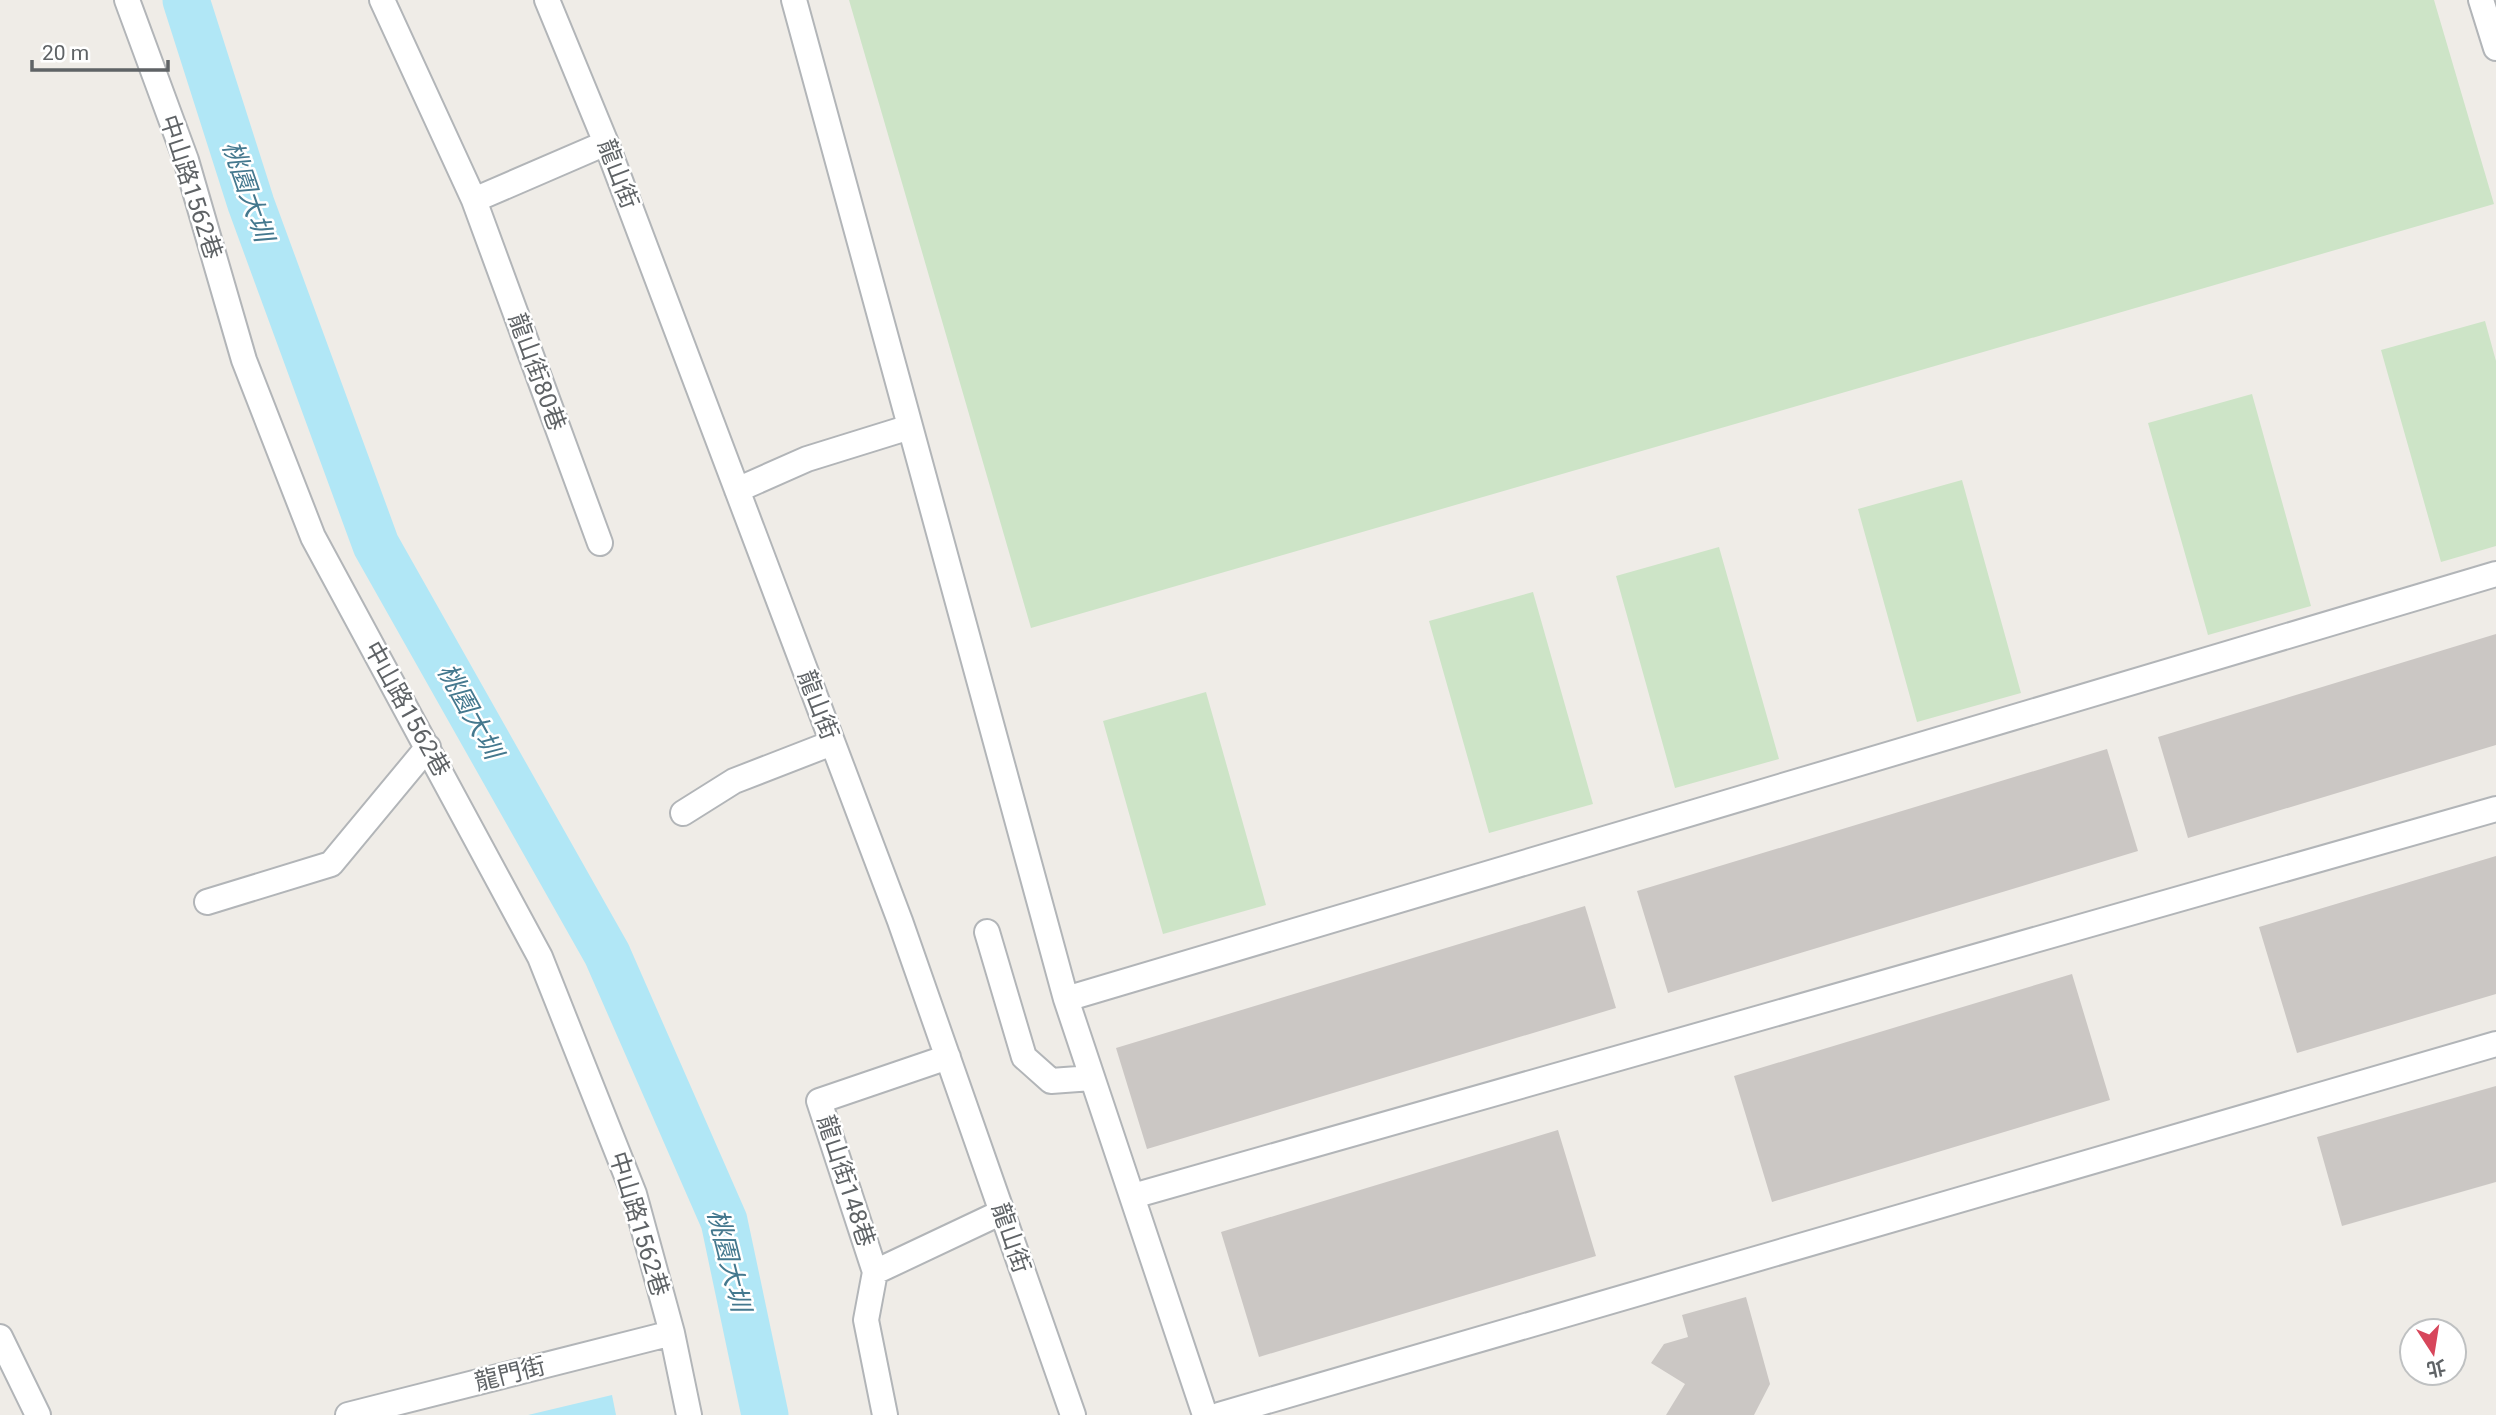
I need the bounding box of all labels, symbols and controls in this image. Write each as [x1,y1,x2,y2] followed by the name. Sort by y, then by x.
[32,28,168,72] scale bar
[42,41,89,65] text: 20 m
[155,111,227,263] street label: 中山路1562巷
[592,135,644,213] street label: 龍山街
[217,137,280,249] water label: 桃園大圳
[503,309,571,435] street label: 龍山街80巷
[358,637,456,781] street label: 中山路1562巷
[432,658,510,767] water label: 桃園大圳
[792,666,844,744] street label: 龍山街
[812,1112,880,1250] street label: 龍山街148巷
[604,1148,674,1300] street label: 中山路1562巷
[986,1199,1036,1277] street label: 龍山街
[702,1206,757,1318] water label: 桃園大圳
[2398,1317,2468,1387] north arrow
[472,1352,548,1396] street label: 龍門街
[2425,1355,2448,1381] text: 北

